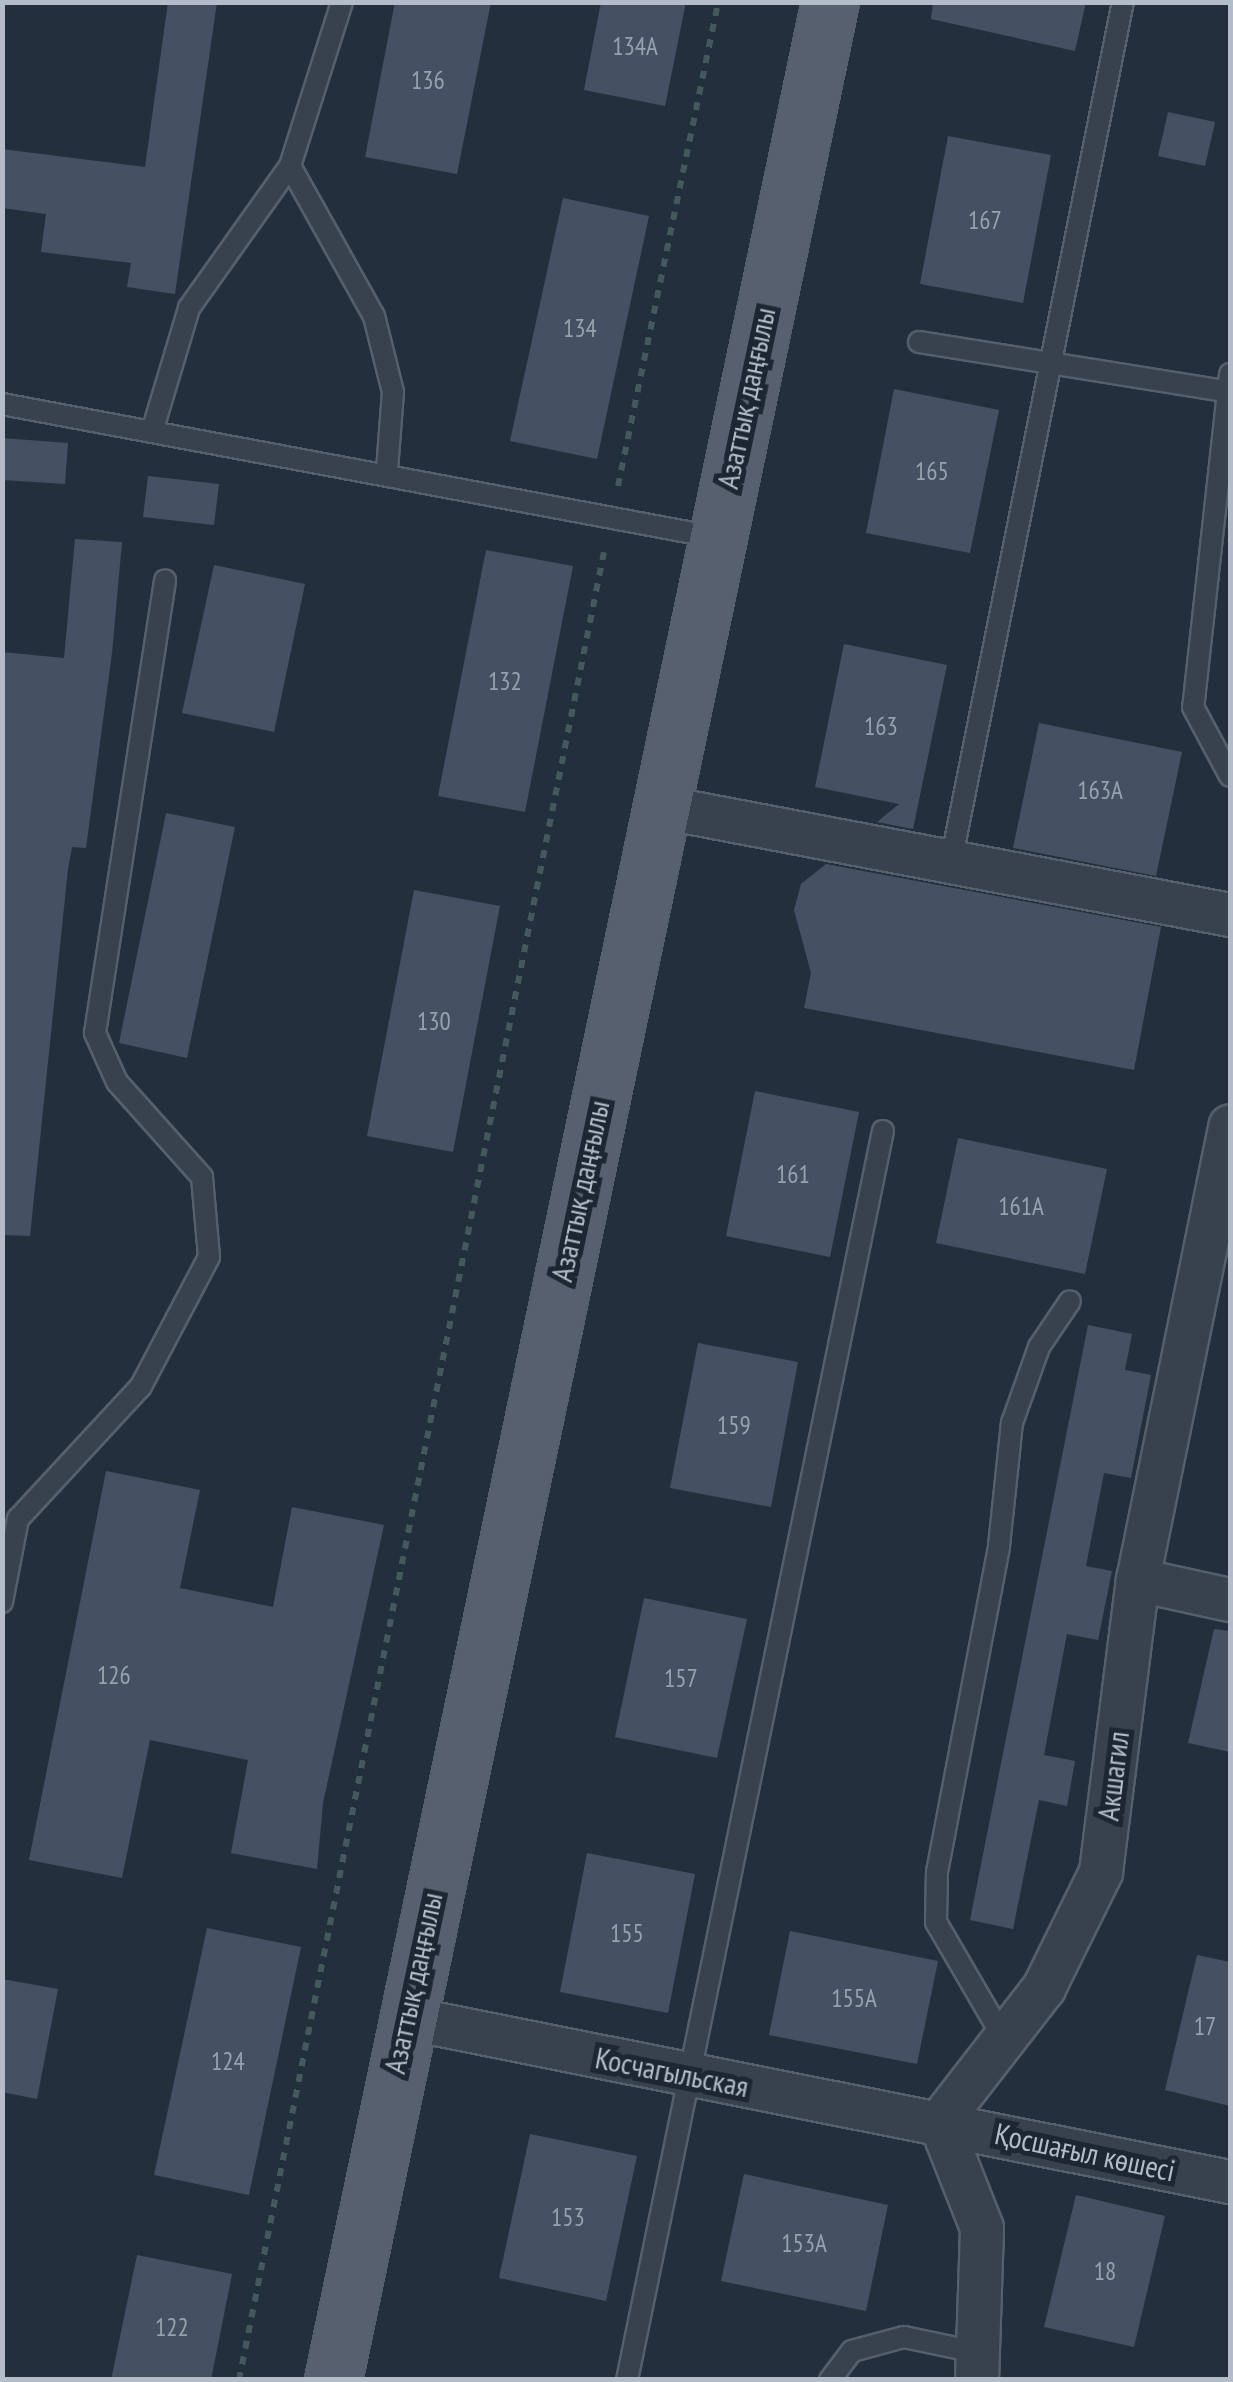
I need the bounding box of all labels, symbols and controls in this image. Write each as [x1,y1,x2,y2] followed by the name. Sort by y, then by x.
[612,31,658,61] house number: 134А
[411,65,445,95] house number: 136
[968,205,1002,235] house number: 167
[709,304,783,492] street label: Азаттық даңғылы
[563,313,597,343] house number: 134
[915,456,949,486] house number: 165
[488,666,522,696] house number: 132
[864,711,898,741] house number: 163
[1077,775,1123,805] house number: 163А
[417,1006,451,1036] house number: 130
[543,1097,617,1285] street label: Азаттық даңғылы
[776,1159,810,1189] house number: 161
[998,1191,1044,1221] house number: 161А
[717,1410,751,1440] house number: 159
[97,1660,131,1690] house number: 126
[664,1663,698,1693] house number: 157
[1090,1729,1136,1823] street label: Акшагил
[376,1889,450,2077] street label: Азаттық даңғылы
[610,1918,644,1948] house number: 155
[831,1983,877,2013] house number: 155А
[1194,2011,1216,2041] house number: 17
[592,2040,752,2104] street label: Косчагыльская
[211,2046,245,2076] house number: 124
[992,2115,1178,2189] street label: Қосшағыл көшесі
[551,2202,585,2232] house number: 153
[781,2228,827,2258] house number: 153А
[1094,2256,1116,2286] house number: 18
[155,2312,189,2342] house number: 122

